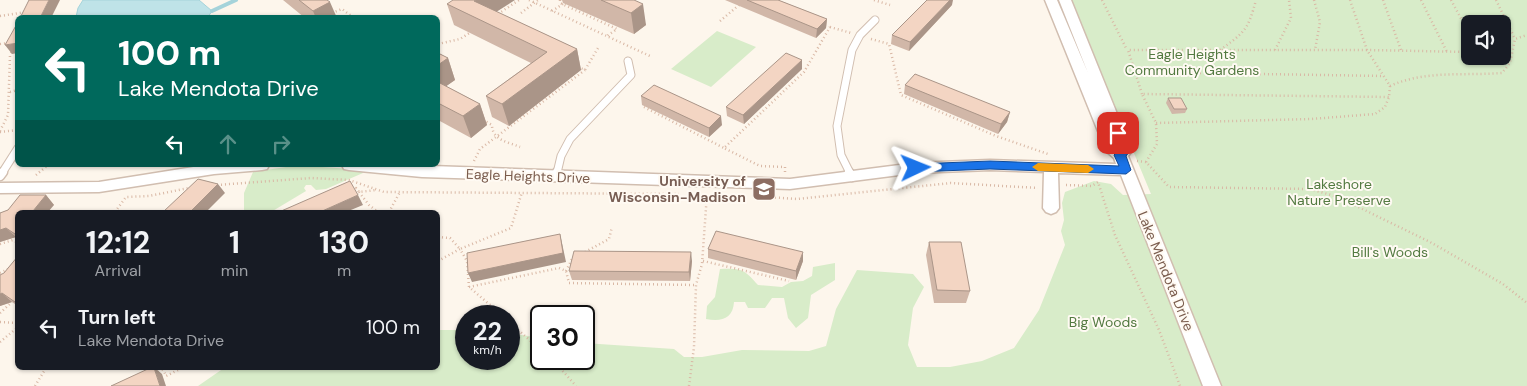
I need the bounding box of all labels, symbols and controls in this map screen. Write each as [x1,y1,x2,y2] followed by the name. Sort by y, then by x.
[1461,15,1511,65] map controls
[1461,15,1511,65] button: sound
[118,30,221,76] text: 100 m
[35,35,100,100] icon: left
[1125,45,1259,79] park label: Eagle Heights Community Gardens
[118,74,319,103] text: Lake Mendota Drive
[1097,112,1139,154] pin
[1104,119,1132,147] icon: arrive
[161,130,189,158] icon: left
[214,130,242,158] icon: ahead
[267,130,295,158] icon: right
[889,141,941,193] position arrow
[466,165,590,187] street label: Eagle Heights Drive
[609,172,746,206] place label: University of Wisconsin-Madison
[1287,175,1391,209] park label: Lakeshore Nature Preserve
[751,176,777,202] school or university icon: University of Wisconsin-Madison
[1134,208,1198,334] street label: Lake Mendota Drive
[86,223,150,262] text: 12:12
[229,223,240,262] text: 1
[319,223,369,262] text: 130
[1352,243,1428,261] park label: Bill's Woods
[95,260,141,281] text: Arrival
[221,260,248,281] text: min
[337,260,351,281] text: m
[78,305,156,330] text: Turn left
[530,305,595,370] speed limit sign: 30
[1069,313,1137,331] park label: Big Woods
[35,314,63,342] icon: left
[366,315,420,340] text: 100 m
[473,315,502,348] text: 22
[78,330,224,351] text: Lake Mendota Drive
[473,342,502,358] text: km/h

